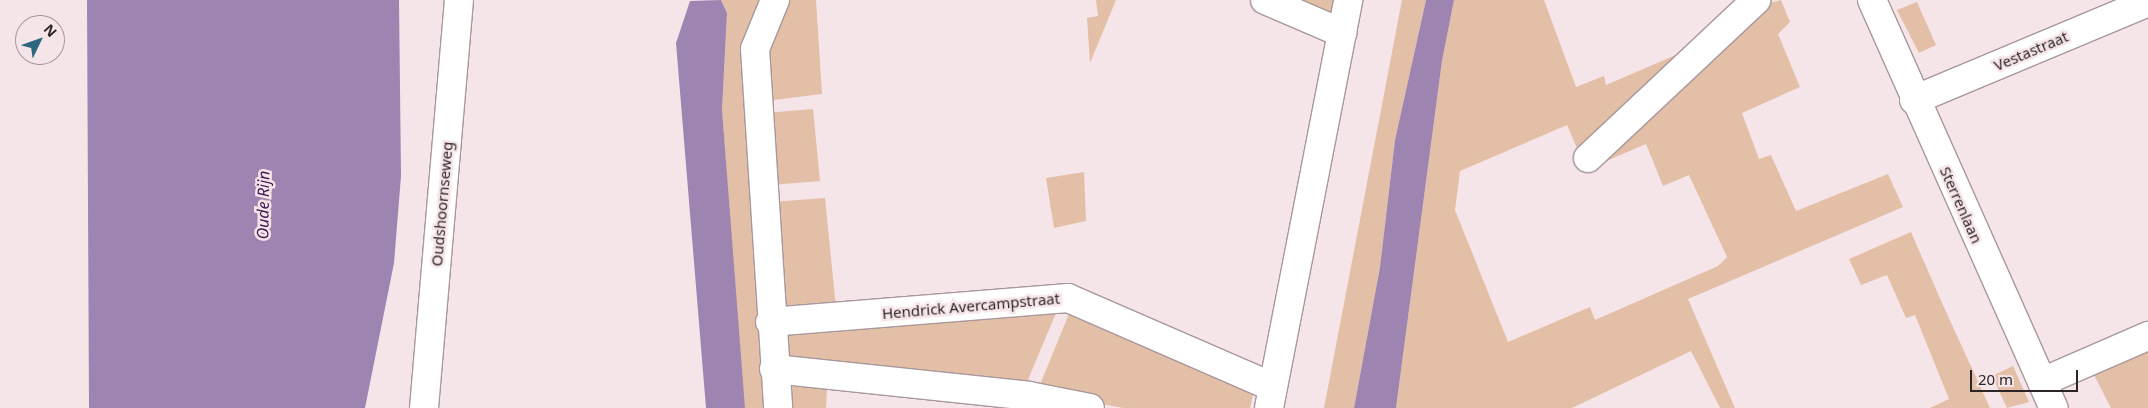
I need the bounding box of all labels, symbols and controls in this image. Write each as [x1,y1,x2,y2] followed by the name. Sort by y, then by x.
[15,15,65,65] north arrow
[40,20,62,41] text: N
[1991,27,2071,75] street label: Vestastraat
[428,141,456,267] street label: Oudshoornseweg
[1936,164,1986,246] street label: Sterrenlaan
[253,170,273,240] water label: Oude Rijn
[881,289,1061,323] street label: Hendrick Avercampstraat
[1973,360,2080,392] scale bar
[1978,369,2013,389] text: 20 m

